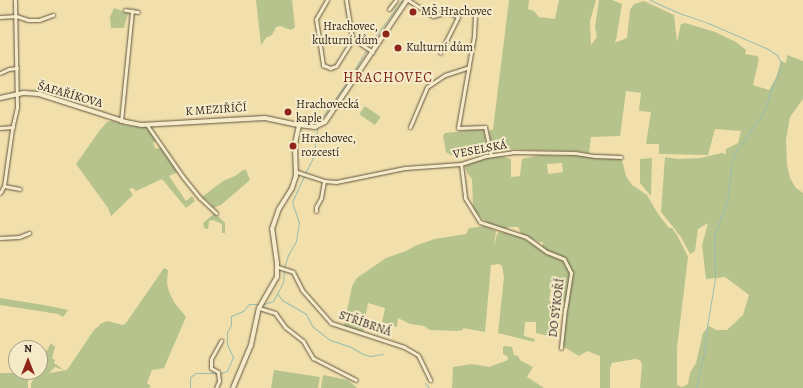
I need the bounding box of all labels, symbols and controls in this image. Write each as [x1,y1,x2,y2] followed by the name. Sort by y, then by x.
[421,5,492,19] place label: MŠ Hrachovec
[408,7,418,17] marker: MŠ Hrachovec
[312,20,378,48] place label: Hrachovec, kulturní dům
[381,29,391,39] marker: Hrachovec, kulturní dům
[406,41,473,55] place label: Kulturní dům
[393,43,403,53] marker: Kulturní dům
[343,70,433,86] district label: HRACHOVEC
[36,79,104,111] street label: ŠAFAŘÍKOVA
[296,98,359,126] place label: Hrachovecká kaple
[185,101,247,119] street label: K MEZIŘÍČÍ
[283,107,293,117] marker: Hrachovecká kaple
[301,132,356,160] place label: Hrachovec, rozcestí
[452,138,508,162] street label: VESELSKÁ
[288,141,298,151] marker: Hrachovec, rozcestí
[546,278,568,338] street label: DO SÝKOŘÍ
[337,308,393,340] street label: STŘÍBRNÁ
[8,340,48,380] north arrow
[24,341,32,356] text: N

